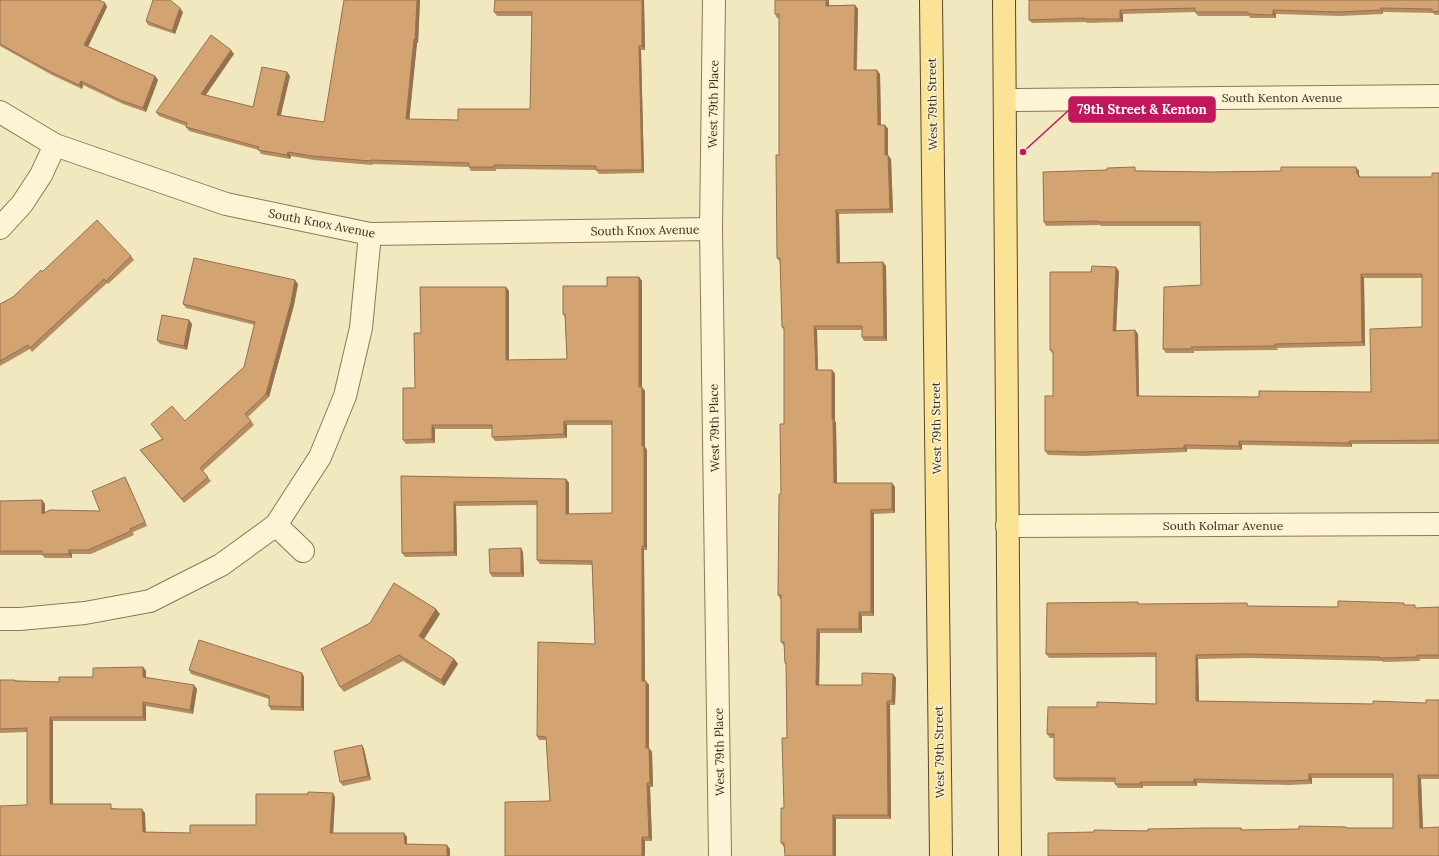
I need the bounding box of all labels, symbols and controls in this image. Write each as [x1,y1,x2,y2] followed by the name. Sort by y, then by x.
[924,57,940,151] street label: West 79th Street
[705,59,721,148] street label: West 79th Place
[1222,90,1343,105] street label: South Kenton Avenue
[1069,97,1215,122] callout: 79th Street & Kenton
[1077,101,1208,118] text: 79th Street & Kenton
[267,205,377,241] street label: South Knox Avenue
[591,222,700,238] street label: South Knox Avenue
[928,381,944,475] street label: West 79th Street
[706,383,722,472] street label: West 79th Place
[1163,518,1284,533] street label: South Kolmar Avenue
[931,705,947,799] street label: West 79th Street
[711,707,727,796] street label: West 79th Place

